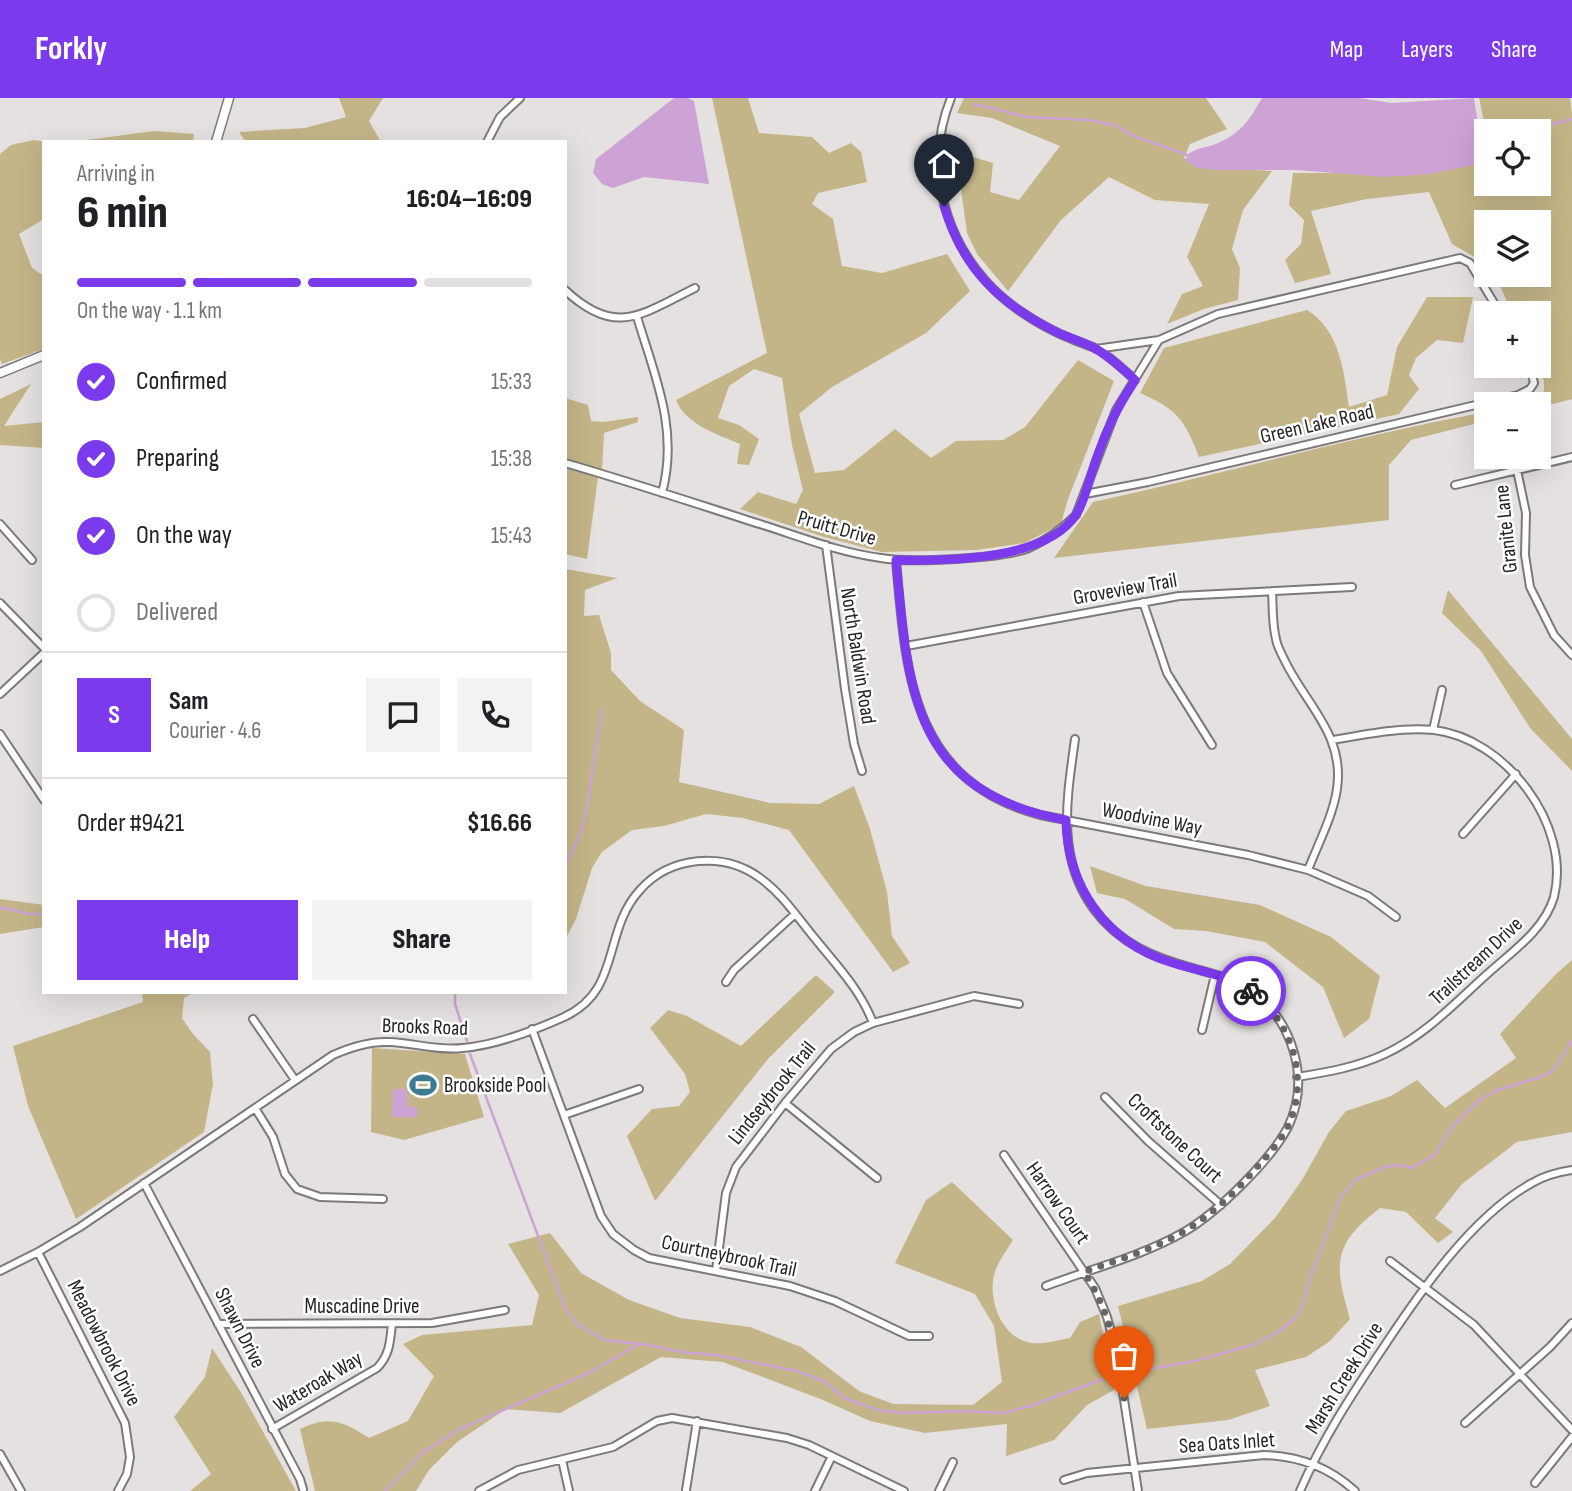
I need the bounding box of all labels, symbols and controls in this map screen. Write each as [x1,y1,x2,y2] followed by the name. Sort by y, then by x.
[35,29,107,69] text: Forkly
[1330,35,1363,64] text: Map
[1401,35,1453,64] text: Layers
[1491,35,1537,64] text: Share
[1474,119,1551,469] map controls
[1474,119,1551,196] button: locate
[914,134,974,206] pin
[925,145,963,183] icon: home
[77,160,155,188] text: Arriving in
[407,184,532,215] text: 16:04–16:09
[77,186,168,241] text: 6 min
[1474,210,1551,287] button: layers
[77,297,222,325] text: On the way · 1.1 km
[1474,301,1551,378] button: +
[77,363,115,401] icon: check
[136,366,227,397] text: Confirmed
[491,368,532,396] text: 15:33
[1474,392,1551,469] button: −
[1258,399,1376,449] street label: Green Lake Road
[77,440,115,478] icon: check
[136,443,219,474] text: Preparing
[491,445,532,473] text: 15:38
[1489,484,1523,574] street label: Granite Lane
[795,505,879,551] street label: Pruitt Drive
[77,517,115,555] icon: check
[136,520,232,551] text: On the way
[491,522,532,550] text: 15:43
[1071,568,1179,610] street label: Groveview Trail
[835,586,881,726] street label: North Baldwin Road
[136,597,218,628] text: Delivered
[366,678,440,752] button: chat
[458,678,532,752] button: phone
[169,686,209,717] text: Sam
[108,700,120,731] text: S
[169,717,261,745] text: Courier · 4.6
[1100,797,1204,841] street label: Woodvine Way
[77,808,184,839] text: Order #9421
[467,808,532,839] text: $16.66
[77,900,298,980] button: Help
[312,900,532,980] button: Share
[1424,912,1528,1010] street label: Trailstream Drive
[1216,956,1286,1026] courier
[1232,972,1270,1010] icon: bike
[382,1013,468,1041] street label: Brooks Road
[723,1037,821,1149] street label: Lindseybrook Trail
[408,1070,438,1100] sports icon: Brookside Pool
[444,1073,546,1098] place label: Brookside Pool
[1123,1088,1227,1188] street label: Croftstone Court
[1021,1157,1095,1249] street label: Harrow Court
[659,1229,799,1283] street label: Courtneybrook Trail
[62,1276,146,1410] street label: Meadowbrook Drive
[209,1284,271,1372] street label: Shawn Drive
[304,1294,420,1319] street label: Muscadine Drive
[1300,1318,1388,1438] street label: Marsh Creek Drive
[1094,1326,1154,1398] pin
[1105,1337,1143,1375] icon: bag
[269,1346,367,1418] street label: Wateroak Way
[1178,1427,1276,1459] street label: Sea Oats Inlet

